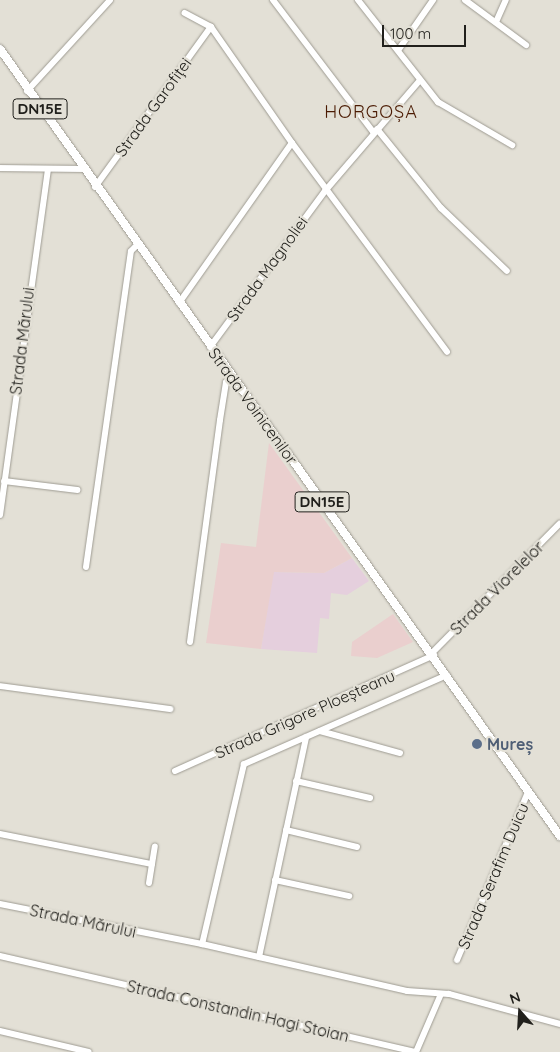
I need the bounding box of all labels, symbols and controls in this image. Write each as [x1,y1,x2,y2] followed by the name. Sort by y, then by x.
[385,15,469,47] scale bar
[390,24,431,43] text: 100 m
[111,54,195,160] street label: Strada Garofiței
[12,96,68,122] road number: DN15E
[323,101,419,123] district label: HORGOȘA
[222,213,312,325] street label: Strada Magnoliei
[6,286,38,396] street label: Strada Mărului
[204,344,302,468] street label: Strada Voinicenilor
[294,490,350,514] road number: DN15E
[446,537,548,639] street label: Strada Viorelelor
[212,666,398,762] street label: Strada Grigore Ploeșteanu
[487,734,533,754] place label: Mureș
[471,738,483,750] marker: Mureș
[453,800,533,952] street label: Strada Serafim Duicu
[28,900,138,942] street label: Strada Mărului
[125,976,351,1046] street label: Strada Constandin Hagi Stoian
[495,987,545,1037] north arrow
[507,988,523,1008] text: N

